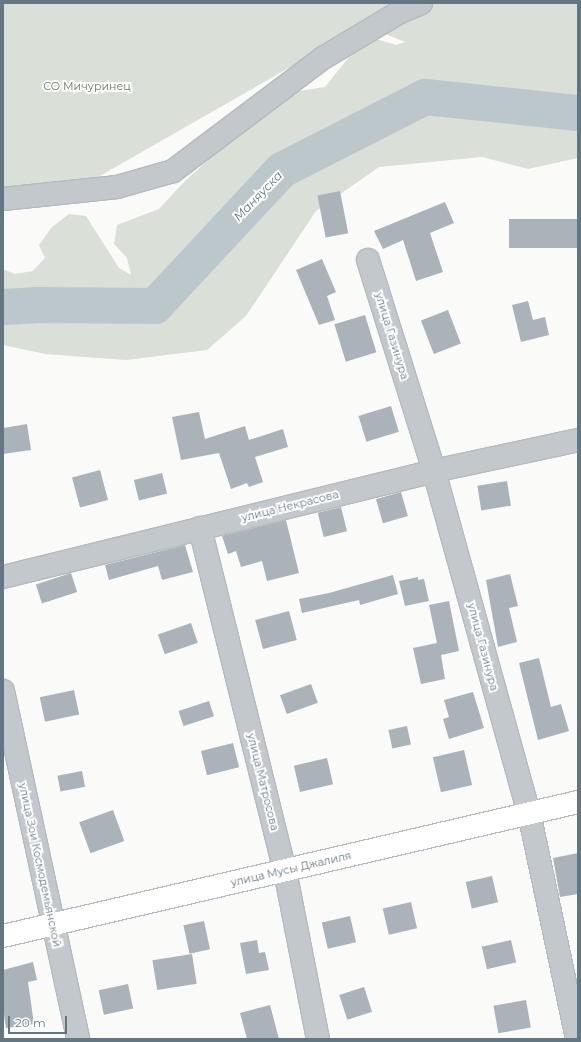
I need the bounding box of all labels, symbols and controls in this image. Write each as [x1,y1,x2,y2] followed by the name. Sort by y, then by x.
[43,79,131,93] park label: СО Мичуринец
[231,168,285,224] water label: Маняуска
[372,291,412,381] street label: улица Газинура
[240,488,340,524] street label: улица Некрасова
[465,602,501,692] street label: улица Газинура
[244,732,282,832] street label: улица Матросова
[16,782,64,948] street label: улица Зои Космодемьянской
[229,849,353,889] street label: улица Мусы Джалиля
[10,1008,69,1034] scale bar
[15,1015,46,1030] text: 20 m

